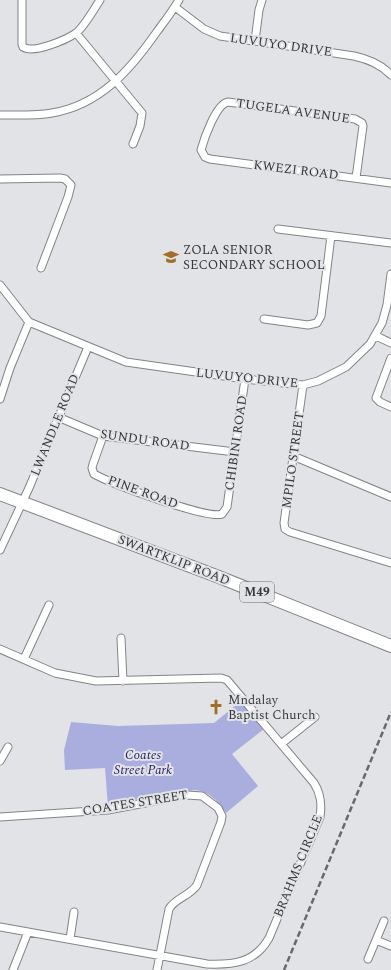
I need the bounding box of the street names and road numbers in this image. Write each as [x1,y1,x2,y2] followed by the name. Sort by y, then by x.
[229,28,333,62] street label: LUVUYO DRIVE
[235,93,351,129] street label: TUGELA AVENUE
[252,155,340,185] street label: KWEZI ROAD
[195,363,299,393] street label: LUVUYO DRIVE
[25,371,85,479] street label: LWANDLE ROAD
[219,394,253,492] street label: CHIBINI ROAD
[276,410,310,510] street label: MPILO STREET
[99,424,191,456] street label: SUNDU ROAD
[105,470,181,514] street label: PINE ROAD
[115,529,233,591] street label: SWARTKLIP ROAD
[240,582,274,602] road number: M49
[81,785,189,821] street label: COATES STREET
[268,812,328,920] street label: BRAHMS CIRCLE

